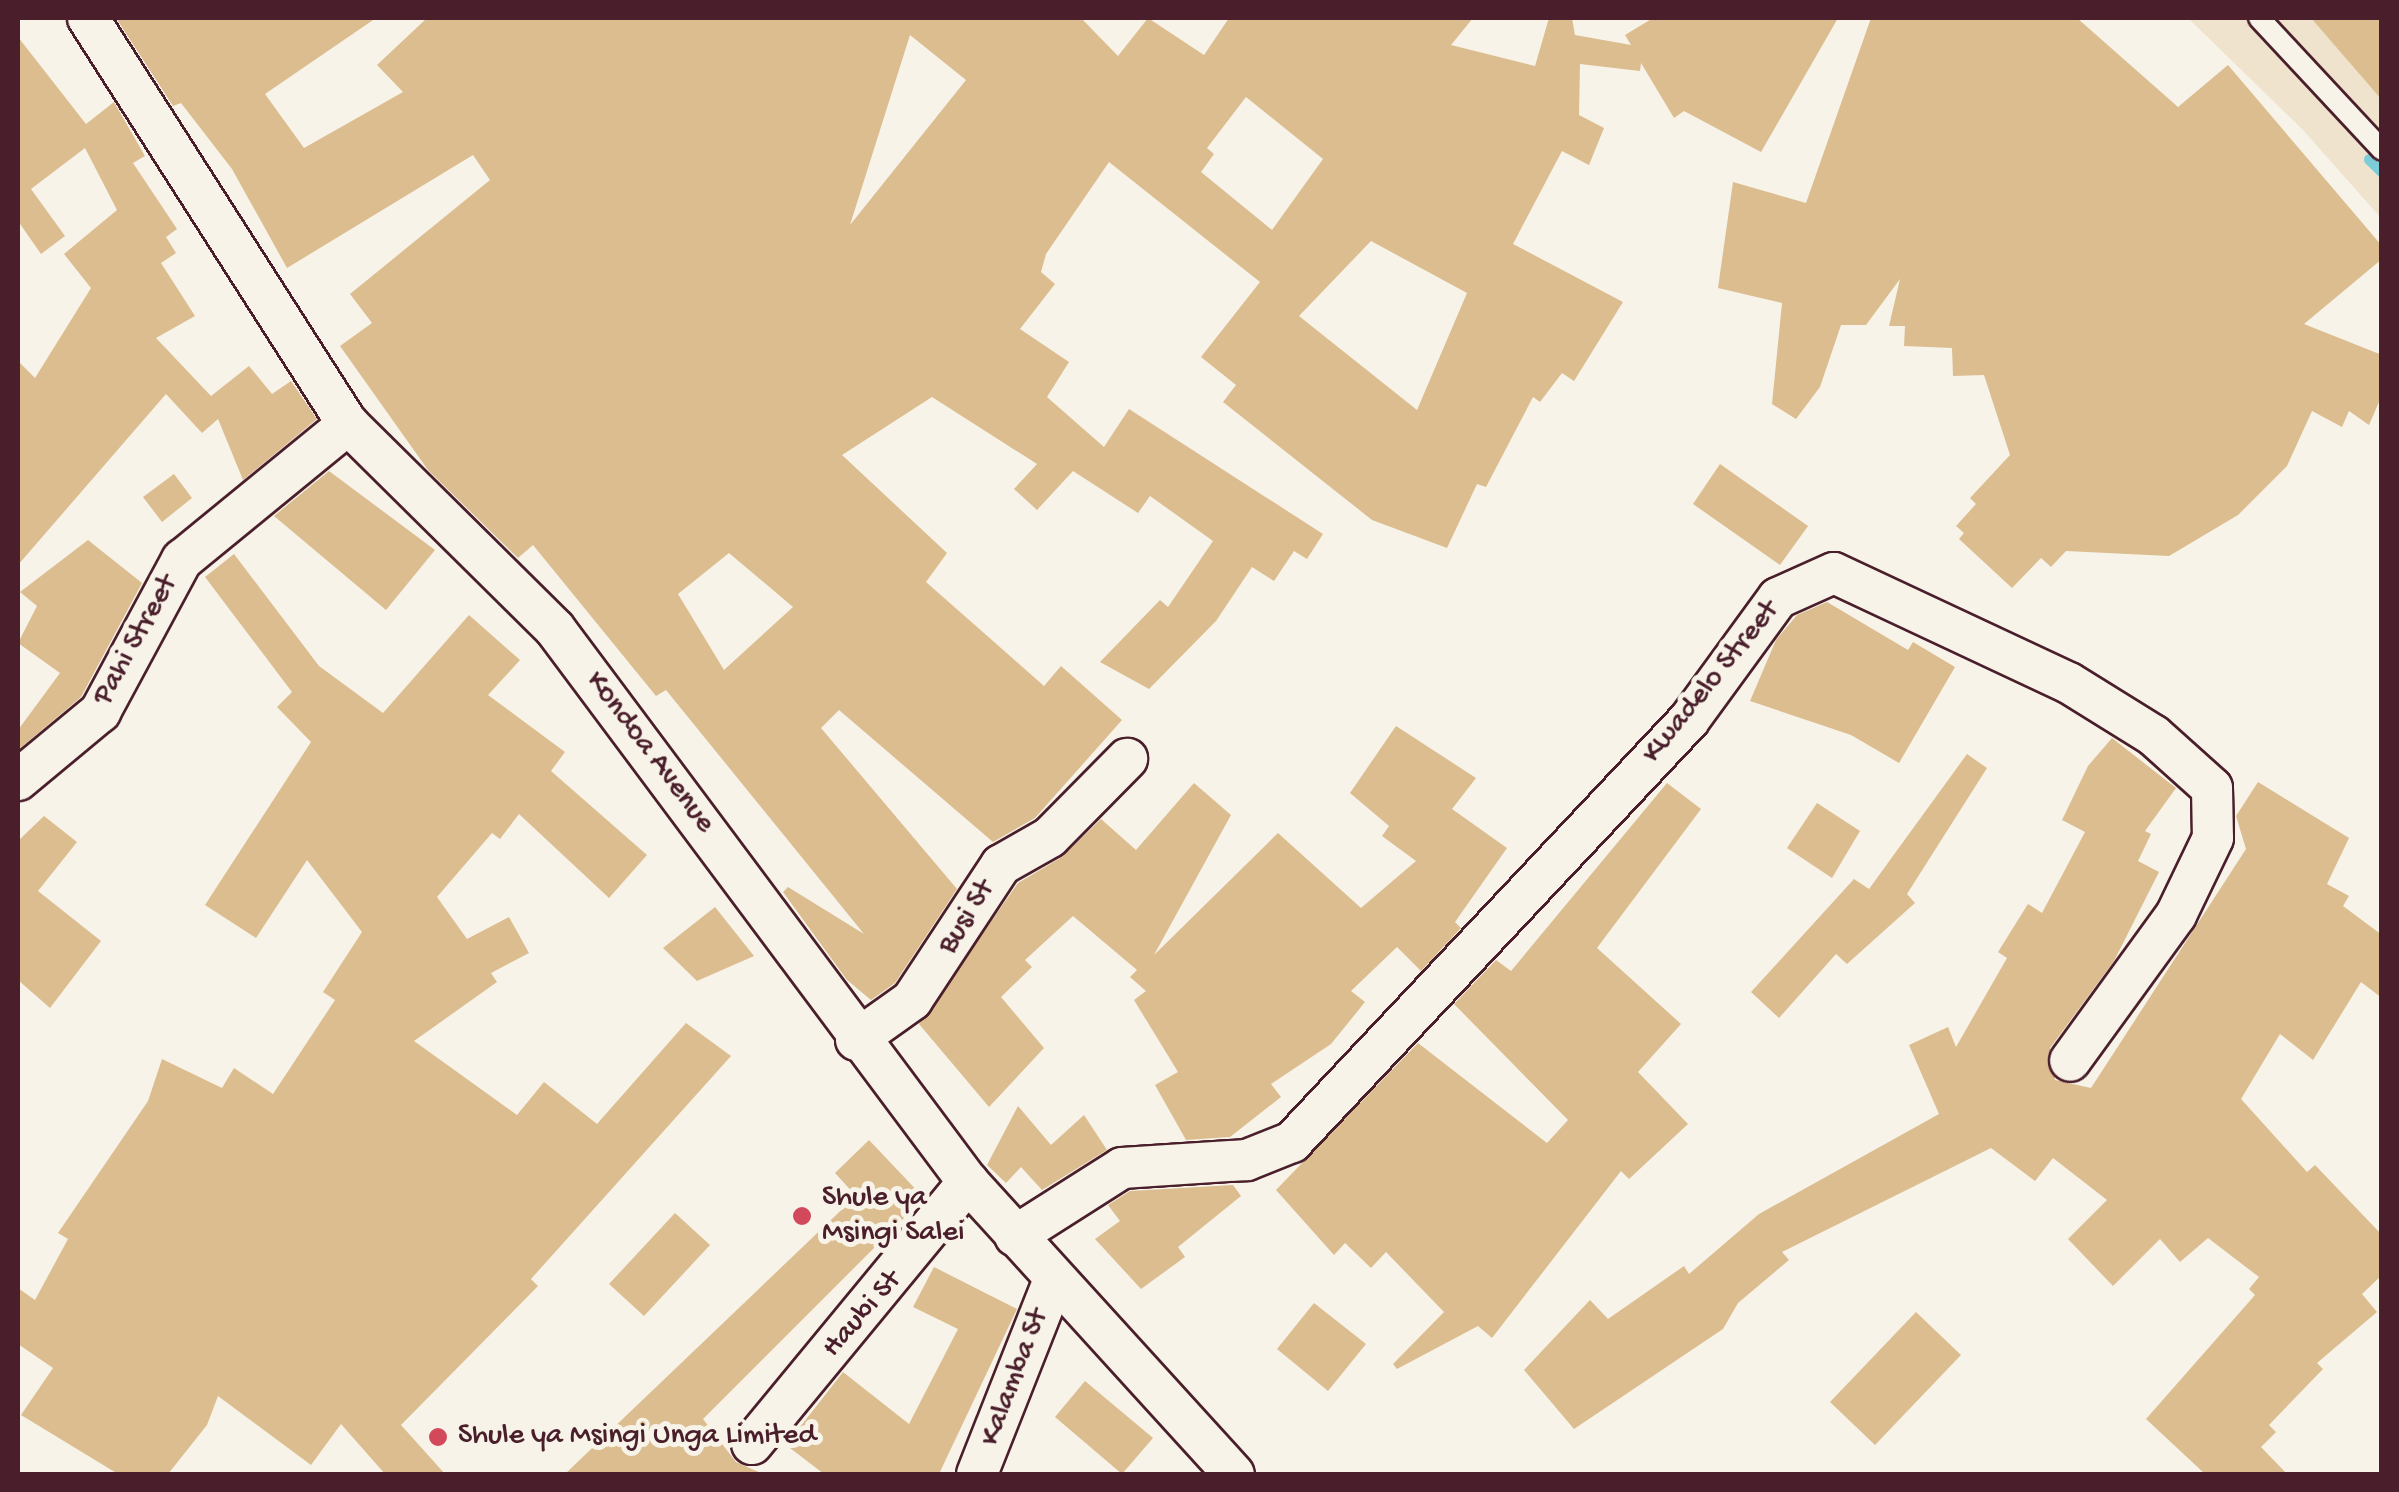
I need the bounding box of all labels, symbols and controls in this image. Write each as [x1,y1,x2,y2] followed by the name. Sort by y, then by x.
[87,570,187,712] street label: Pahi Street
[1635,594,1789,772] street label: Kwadelo Street
[576,665,722,841] street label: Kondoa Avenue
[931,874,1005,962] street label: Busi St
[822,1181,964,1252] place label: Shule ya Msingi Salei
[791,1205,813,1227] marker: Shule ya Msingi Salei
[815,1264,911,1366] street label: Haubi St
[973,1305,1059,1451] street label: Kalamba St
[458,1419,816,1455] place label: Shule ya Msingi Unga Limited
[427,1426,449,1448] marker: Shule ya Msingi Unga Limited

